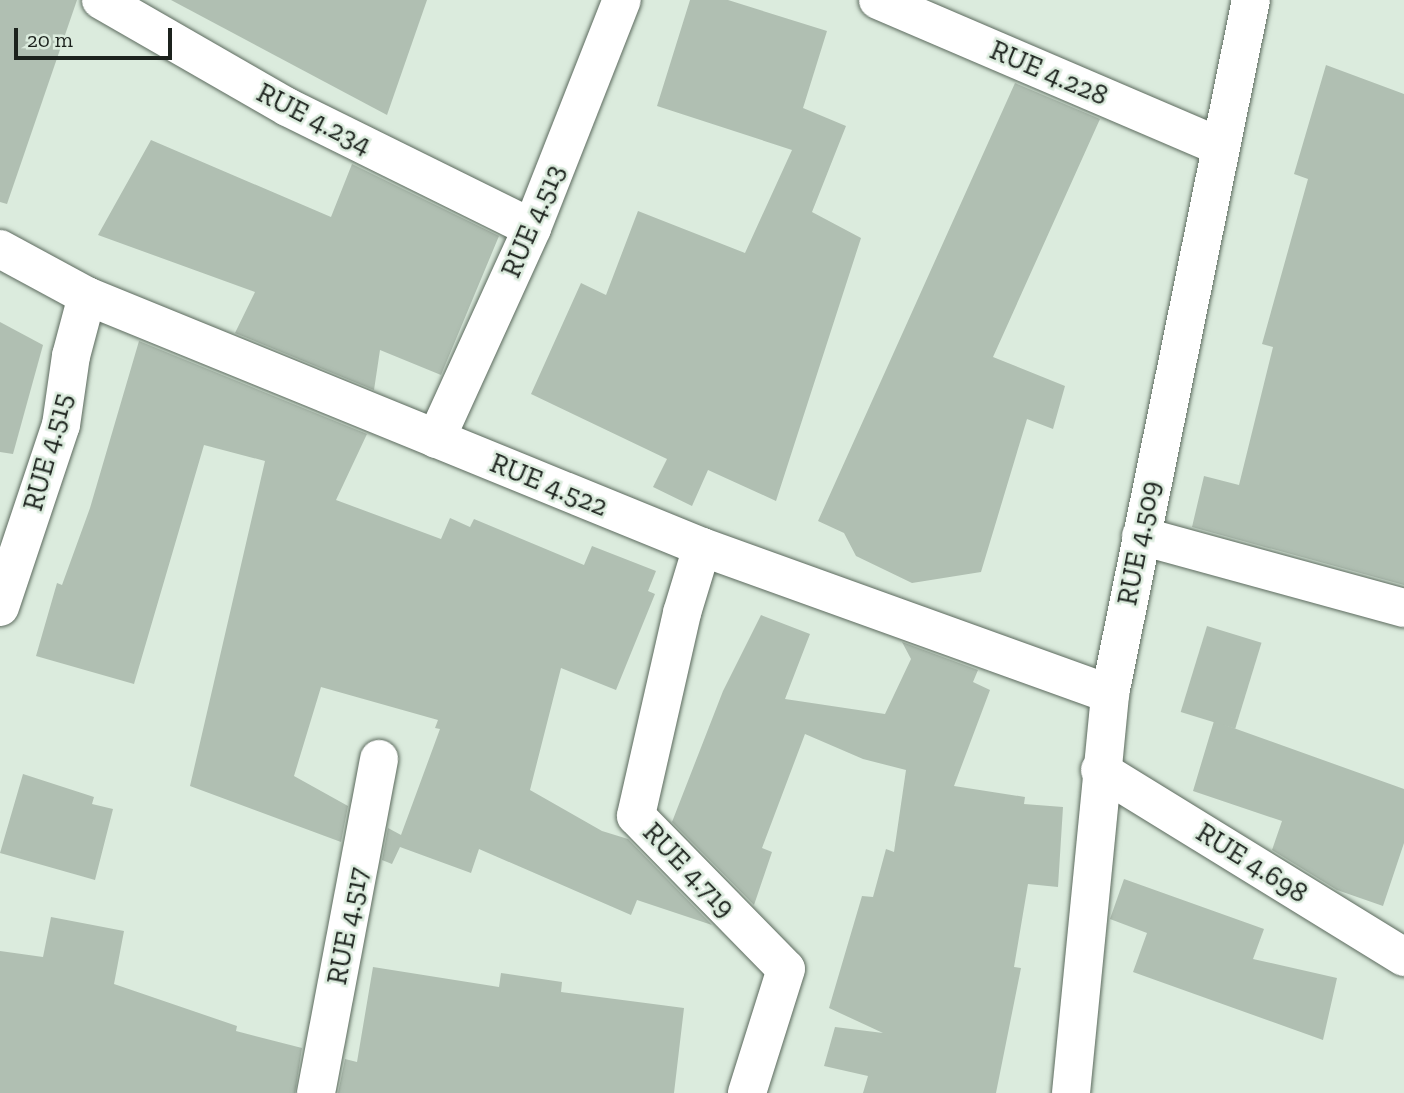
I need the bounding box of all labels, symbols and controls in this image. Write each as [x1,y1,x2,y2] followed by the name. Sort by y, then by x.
[18,14,175,58] scale bar
[27,27,73,52] text: 20 m
[985,33,1113,113] street label: RUE 4.228
[251,76,377,162] street label: RUE 4.234
[494,159,572,283] street label: RUE 4.513
[16,390,80,514] street label: RUE 4.515
[485,446,613,524] street label: RUE 4.522
[1110,478,1168,608] street label: RUE 4.509
[636,816,742,924] street label: RUE 4.719
[1190,816,1314,910] street label: RUE 4.698
[320,865,376,987] street label: RUE 4.517

